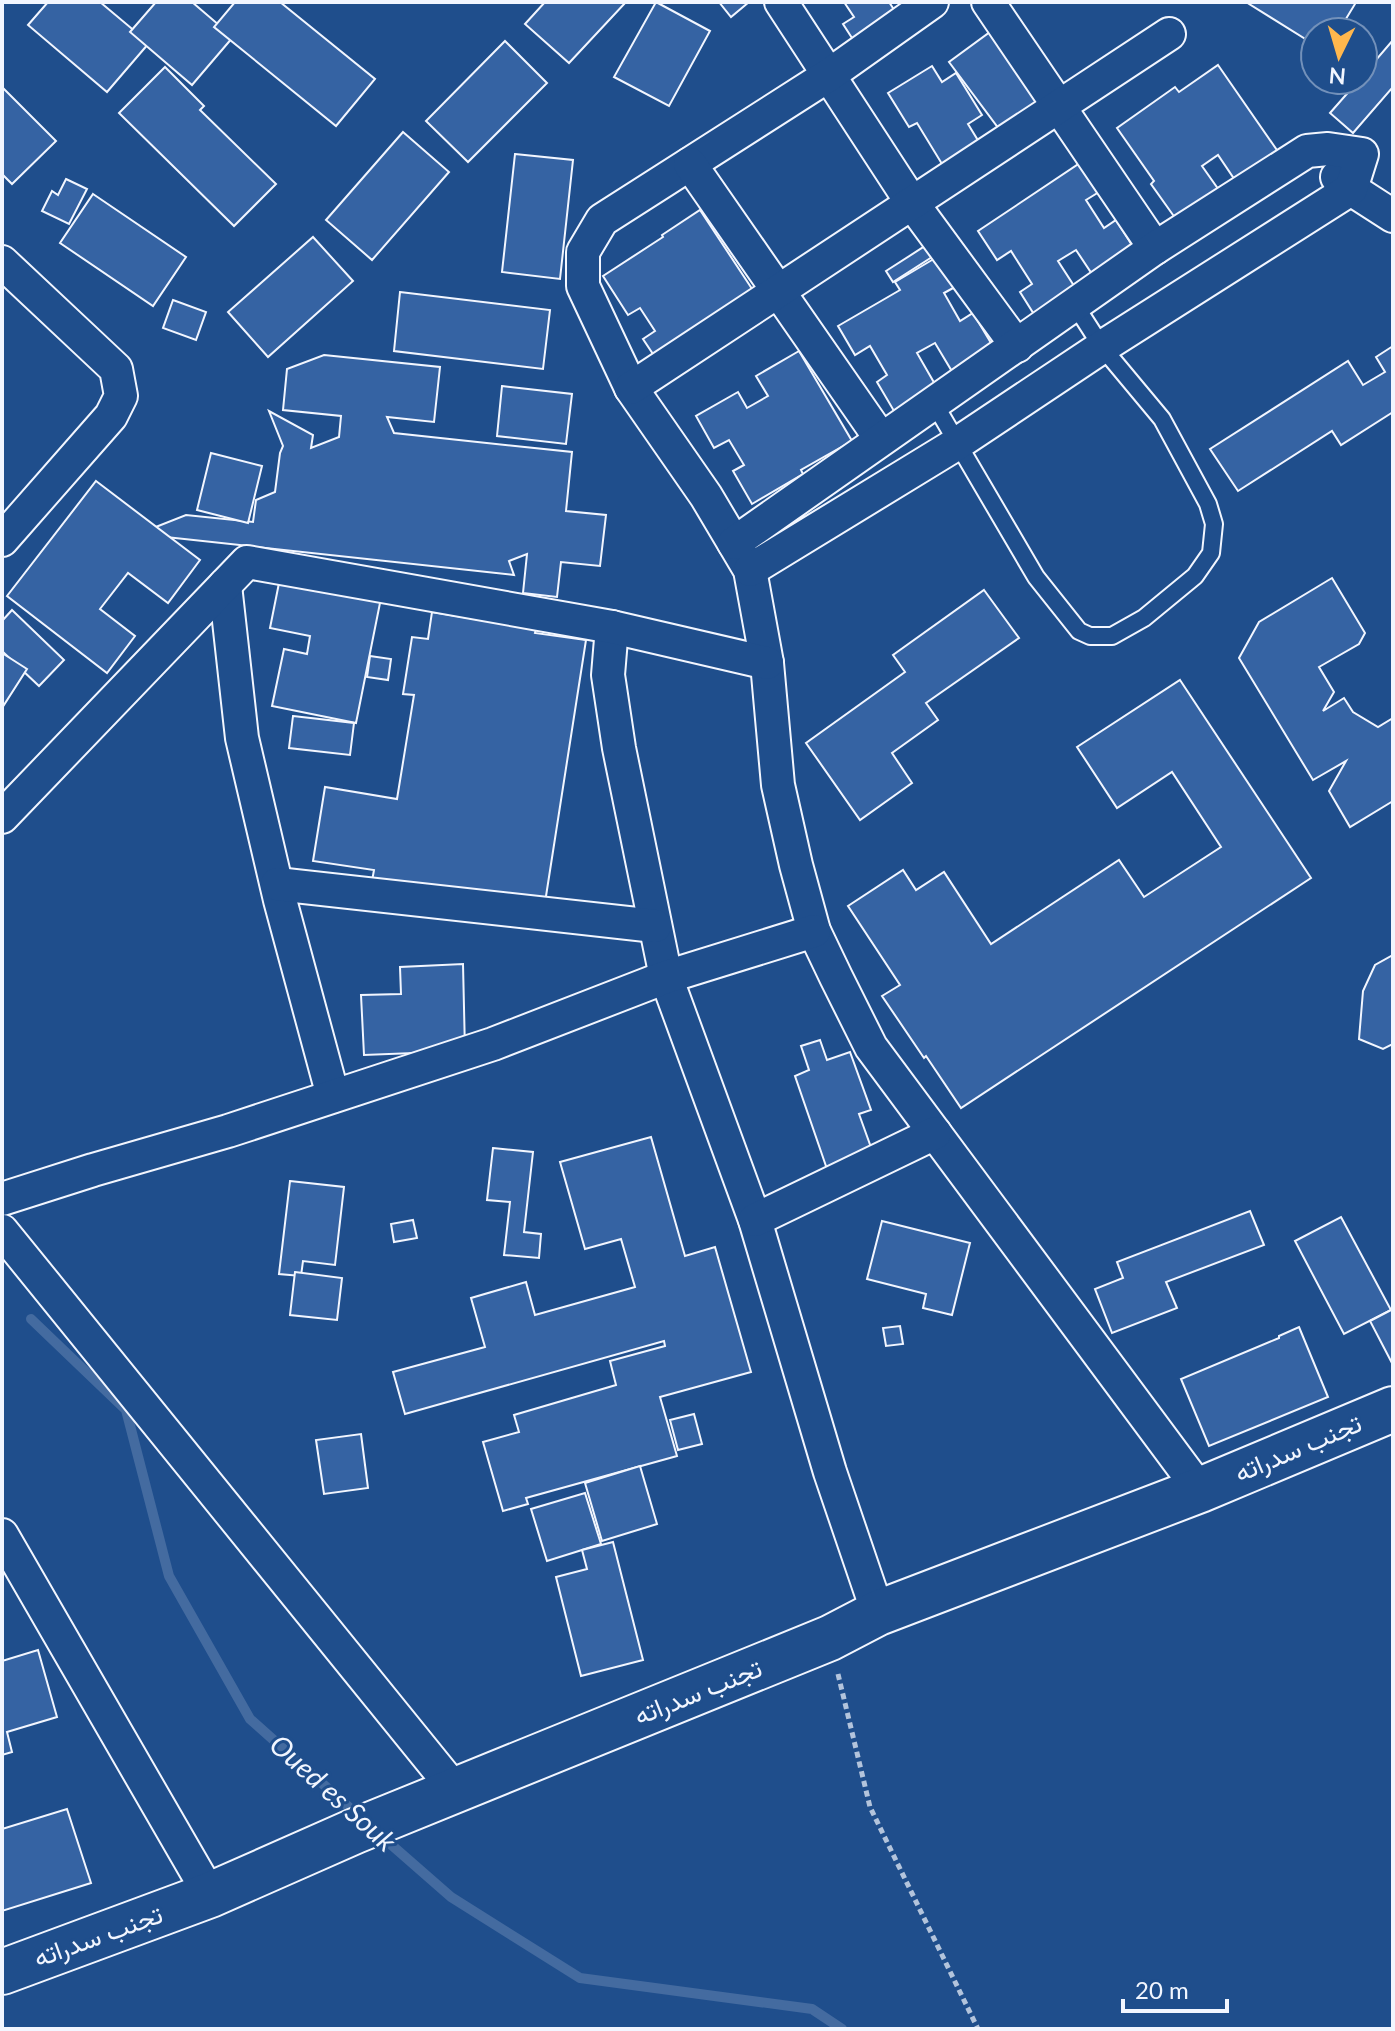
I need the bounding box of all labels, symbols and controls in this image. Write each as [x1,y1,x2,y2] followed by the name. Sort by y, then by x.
[1299,16,1379,96] north arrow
[1328,62,1347,91] text: N
[1229,1406,1366,1489] street label: تجنب سدراته
[629,1651,767,1732] street label: تجنب سدراته
[263,1727,404,1858] water label: Oued es Souk
[29,1897,167,1974] street label: تجنب سدراته
[1123,1963,1227,2013] scale bar
[1135,1975,1189,2004] text: 20 m

